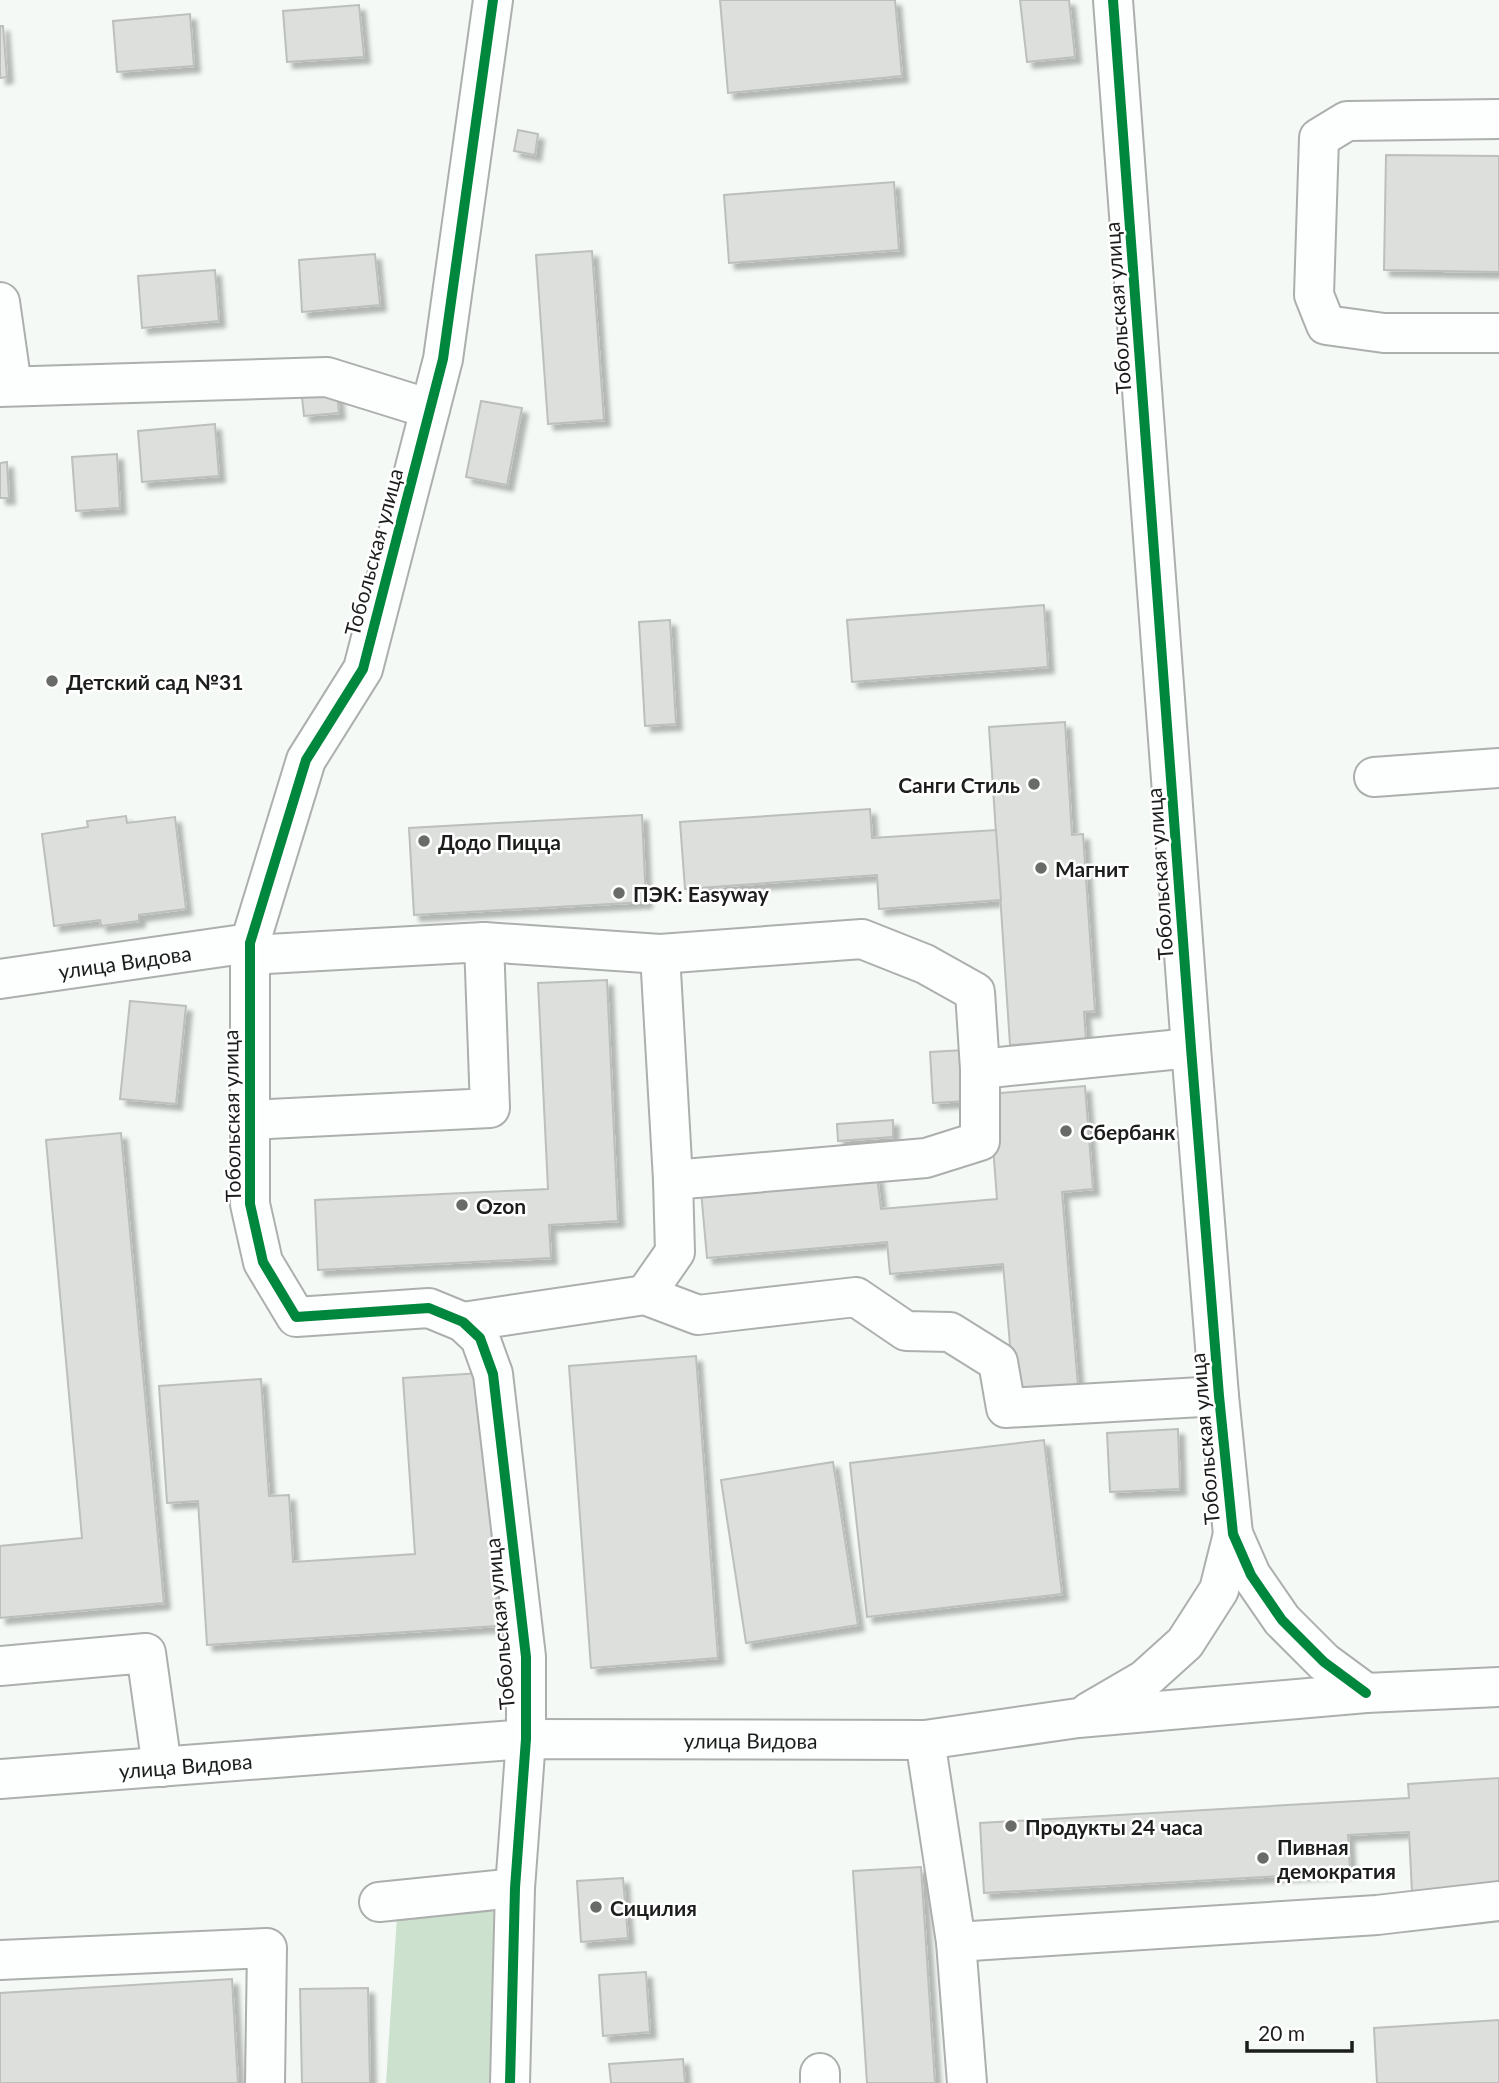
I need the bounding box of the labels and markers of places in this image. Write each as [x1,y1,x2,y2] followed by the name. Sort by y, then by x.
[66,669,243,694] place label: Детский сад №31
[44,673,60,689] marker: Детский сад №31
[898,772,1020,797] place label: Санги Стиль
[1026,776,1042,792] marker: Санги Стиль
[438,829,561,854] place label: Додо Пицца
[416,833,432,849] marker: Додо Пицца
[1055,856,1129,881] place label: Магнит
[1033,860,1049,876] marker: Магнит
[633,881,770,906] place label: ПЭК: Easyway
[611,885,627,901] marker: ПЭК: Easyway
[1080,1119,1176,1144] place label: Сбербанк
[1058,1123,1074,1139] marker: Сбербанк
[476,1193,526,1218] place label: Ozon
[454,1197,470,1213] marker: Ozon
[1025,1814,1203,1839] place label: Продукты 24 часа
[1003,1818,1019,1834] marker: Продукты 24 часа
[1277,1834,1396,1883] place label: Пивная демократия
[1255,1850,1271,1866] marker: Пивная демократия
[610,1895,697,1920] place label: Сицилия
[588,1899,604,1915] marker: Сицилия

